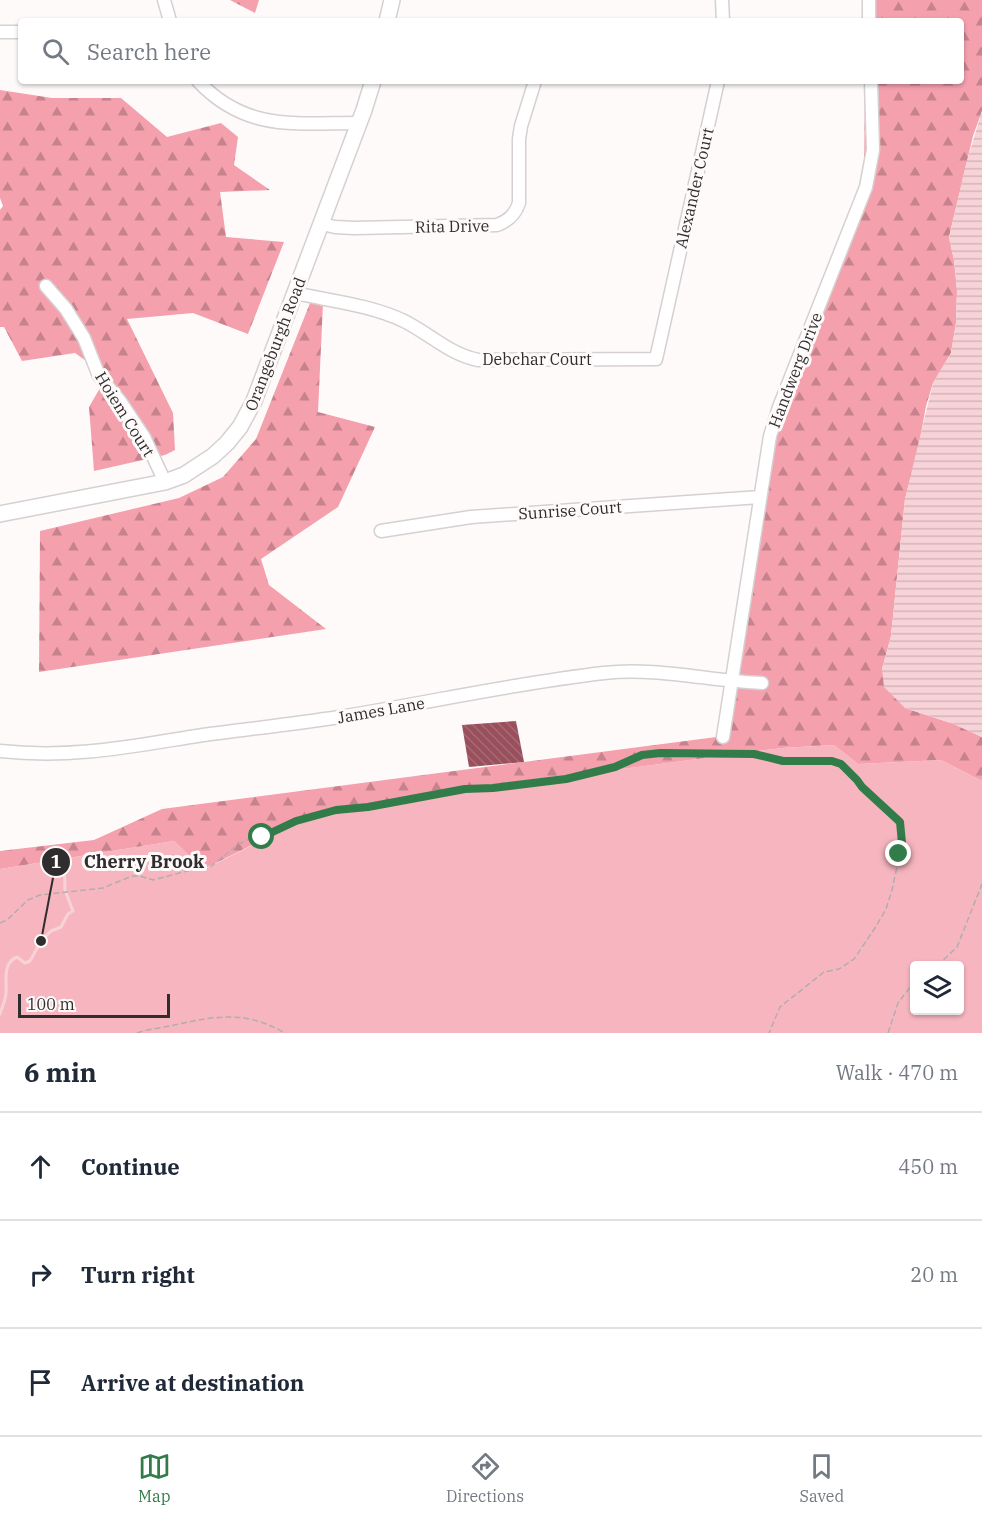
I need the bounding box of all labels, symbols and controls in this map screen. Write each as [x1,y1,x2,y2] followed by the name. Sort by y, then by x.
[18,18,964,84] search box
[39,35,72,68] icon: search
[87,37,211,66] text: Search here
[670,125,718,250] street label: Alexander Court
[415,215,489,237] street label: Rita Drive
[240,274,310,414] street label: Orangeburgh Road
[764,309,826,431] street label: Handwerg Drive
[482,349,592,369] street label: Debchar Court
[91,368,159,460] street label: Hoiem Court
[518,496,623,524] street label: Sunrise Court
[336,692,426,728] street label: James Lane
[248,823,274,849] route start
[885,840,911,866] route end
[41,844,216,880] callout: Cherry Brook
[51,850,62,873] text: 1
[84,850,205,873] text: Cherry Brook
[910,961,964,1015] map controls
[910,961,964,1015] button: layers
[18,991,170,1018] scale bar
[27,994,75,1014] text: 100 m
[24,1055,97,1089] text: 6 min
[836,1059,958,1086] text: Walk · 470 m
[24,1150,57,1183] icon: ahead
[81,1152,180,1181] text: Continue
[898,1153,958,1180] text: 450 m
[24,1258,57,1291] icon: right
[81,1260,195,1289] text: Turn right
[910,1261,958,1288] text: 20 m
[24,1366,57,1399] icon: arrive
[81,1368,304,1397] text: Arrive at destination
[138,1450,171,1506] tab: Map
[446,1450,524,1506] tab: Directions
[799,1450,844,1506] tab: Saved

